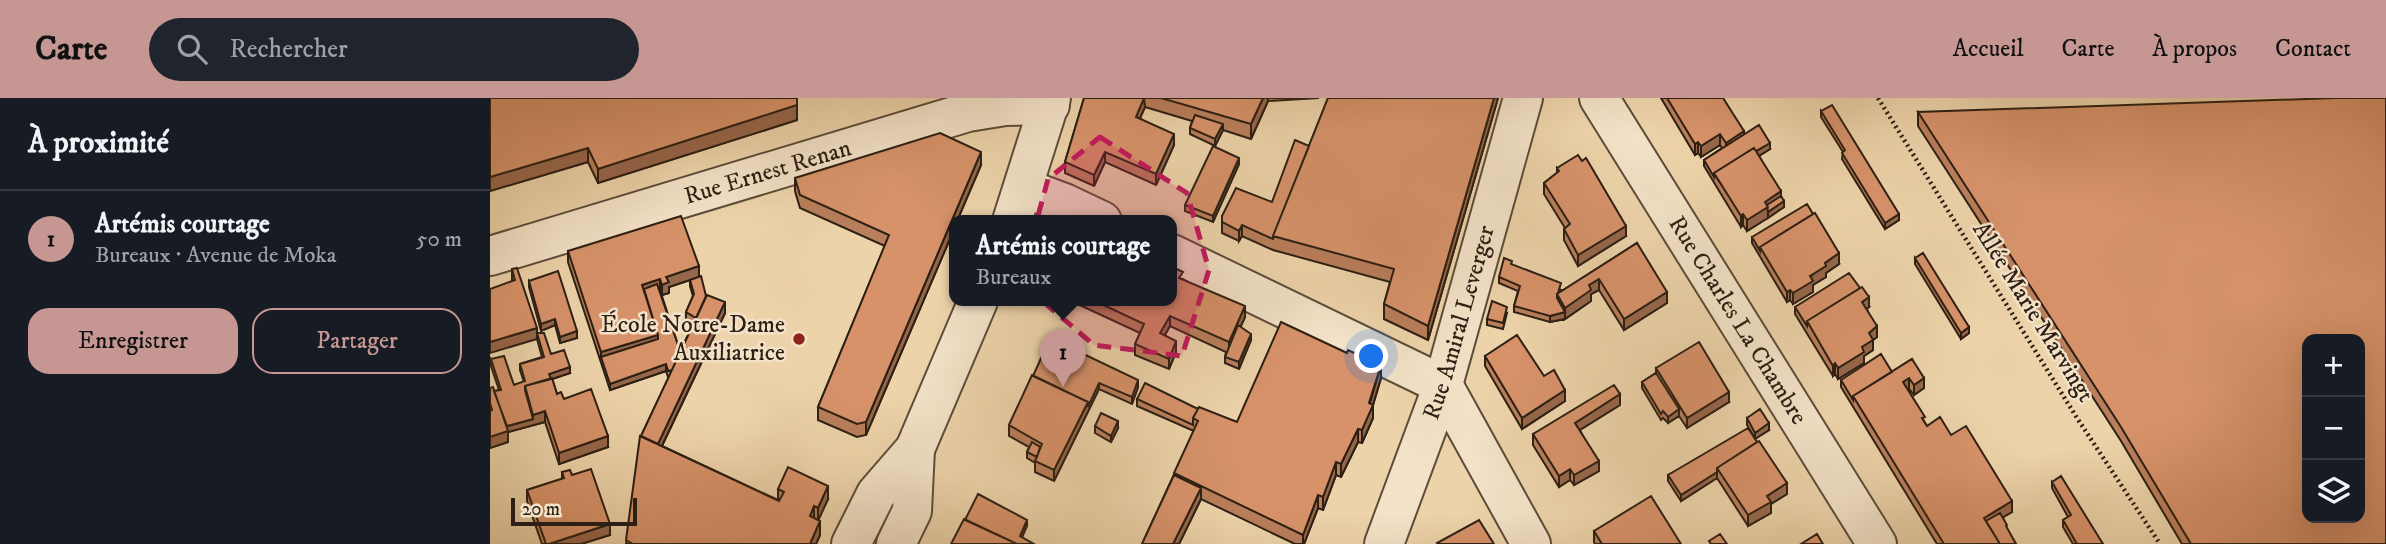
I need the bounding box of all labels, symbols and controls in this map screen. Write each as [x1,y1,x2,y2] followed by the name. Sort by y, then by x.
[149,18,639,81] search box
[35,29,107,70] text: Carte
[173,30,211,68] icon: search
[229,33,348,66] text: Rechercher
[1953,34,2024,64] text: Accueil
[2062,34,2114,64] text: Carte
[2152,34,2237,64] text: À propos
[2275,34,2351,64] text: Contact
[28,125,169,162] text: À proximité
[681,133,855,212] street label: Rue Ernest Renan
[95,208,270,241] text: Artémis courtage
[1661,211,1814,430] street label: Rue Charles La Chambre
[949,215,1177,306] popup
[1965,216,2101,408] street label: Allée Marie Marvingt
[1416,222,1502,424] street label: Rue Amiral Leverger
[47,225,55,254] text: 1
[416,225,462,254] text: 50 m
[976,230,1150,263] text: Artémis courtage
[95,241,336,270] text: Bureaux · Avenue de Moka
[976,263,1052,292] text: Bureaux
[28,308,238,374] button: Enregistrer
[252,308,462,374] button: Partager
[601,310,785,368] place label: École Notre-Dame Auxiliatrice
[1040,329,1086,387] pin: 1
[791,331,807,347] marker: École Notre-Dame Auxiliatrice
[2302,334,2365,523] map controls
[2302,334,2365,397] button: +
[1354,339,1388,373] your location
[2302,397,2365,460] button: −
[2302,460,2365,523] button: layers
[511,495,637,527] scale bar
[522,498,560,521] text: 20 m

